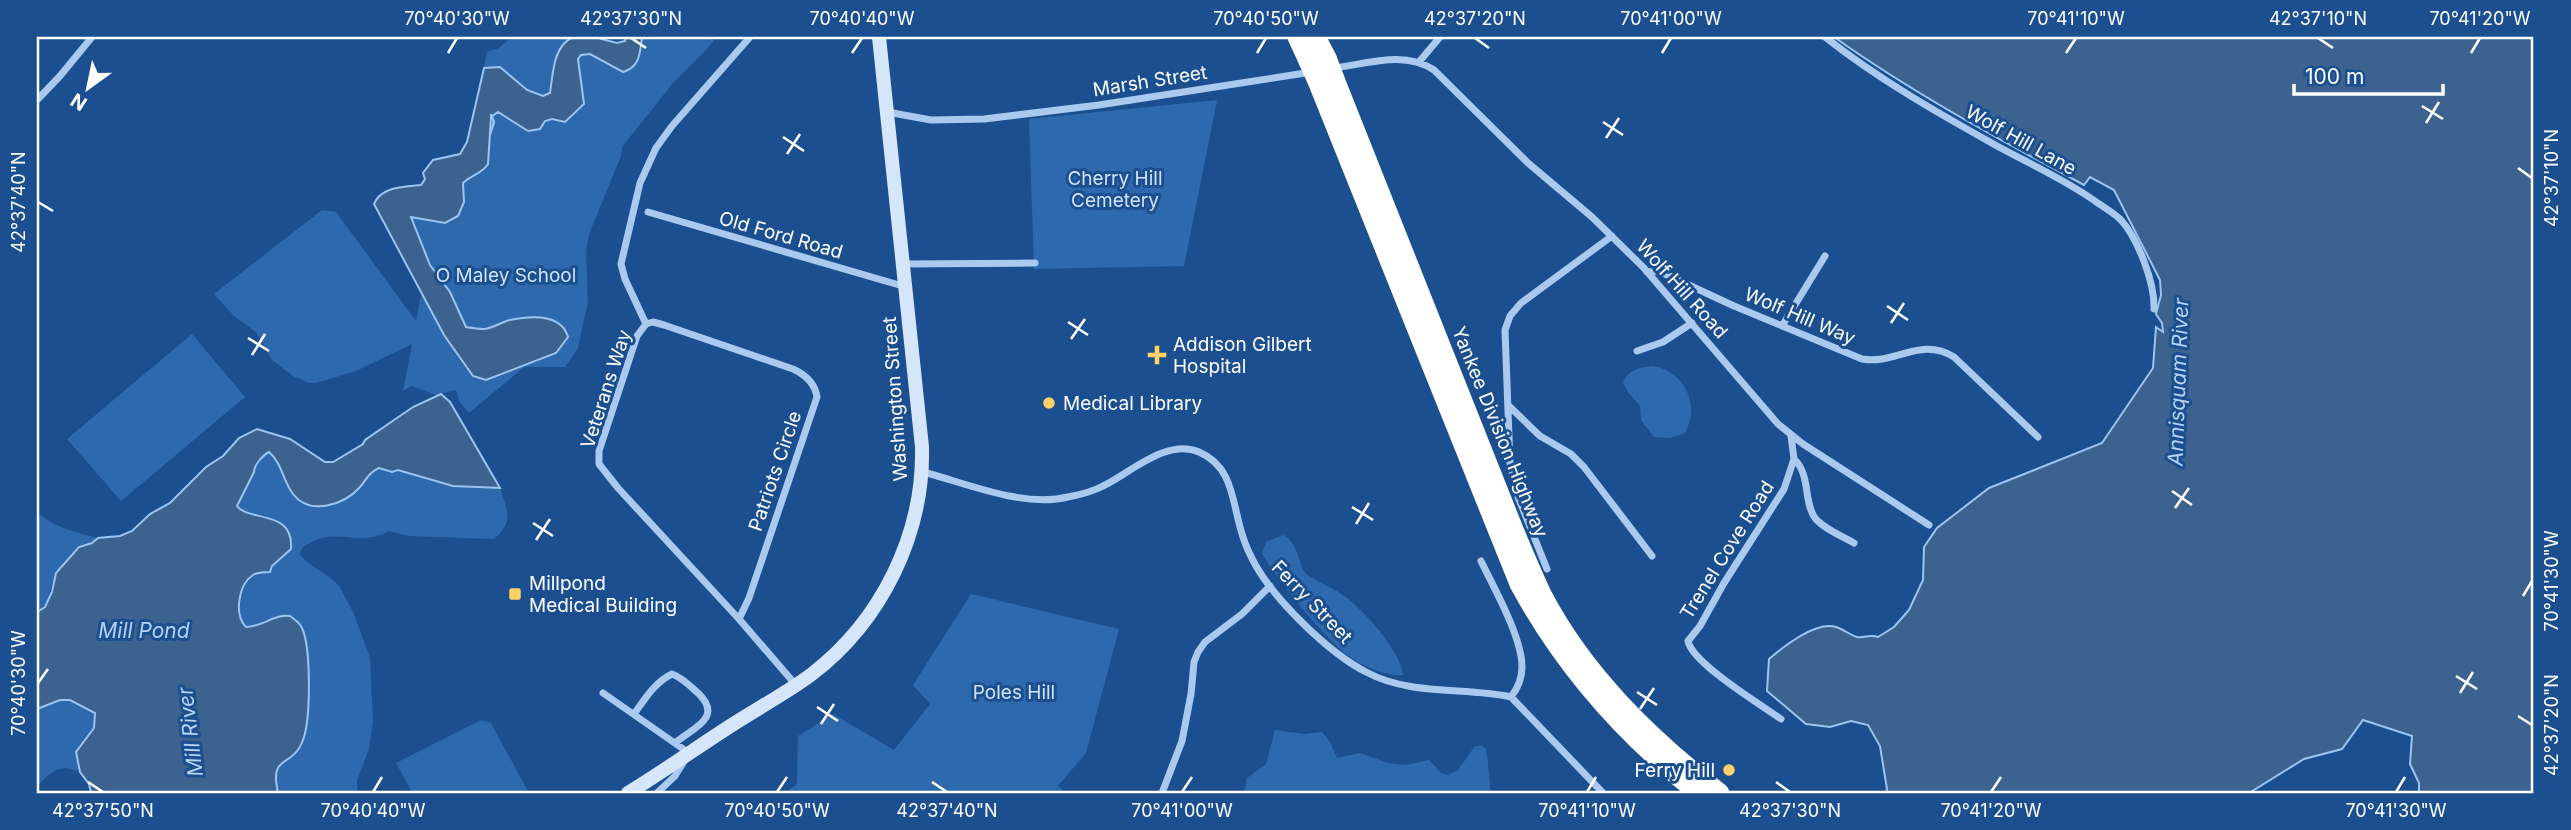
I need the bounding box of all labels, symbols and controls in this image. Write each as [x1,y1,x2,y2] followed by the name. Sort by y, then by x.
[404,8,510,29] text: 70°40'30"W
[580,8,682,29] text: 42°37'30"N
[809,8,915,29] text: 70°40'40"W
[1213,8,1319,29] text: 70°40'50"W
[1424,8,1526,29] text: 42°37'20"N
[1620,8,1722,29] text: 70°41'00"W
[2027,8,2125,29] text: 70°41'10"W
[2269,8,2367,29] text: 42°37'10"N
[2429,8,2531,29] text: 70°41'20"W
[52,52,122,122] north arrow
[2294,52,2443,96] scale bar
[1091,61,1209,101] street label: Marsh Street
[2305,64,2364,89] text: 100 m
[67,88,91,115] text: N
[1962,100,2080,180] street label: Wolf Hill Lane
[2541,129,2562,227] text: 42°37'10"N
[8,151,29,253] text: 42°37'40"N
[1067,167,1163,212] park label: Cherry Hill Cemetery
[716,206,846,264] street label: Old Ford Road
[1632,235,1732,343] street label: Wolf Hill Road
[436,264,576,287] park label: O Maley School
[1741,282,1859,350] street label: Wolf Hill Way
[2163,297,2193,467] water label: Annisquam River
[878,316,912,482] street label: Washington Street
[1447,323,1553,541] street label: Yankee Division Highway
[576,326,636,451] street label: Veterans Way
[1173,333,1312,378] place label: Addison Gilbert Hospital
[1147,345,1167,365] marker: Addison Gilbert Hospital
[1063,392,1202,415] place label: Medical Library
[1041,395,1057,411] marker: Medical Library
[744,408,806,534] street label: Patriots Circle
[1675,477,1779,623] street label: Trenel Cove Road
[2541,530,2562,632] text: 70°41'30"W
[1267,556,1357,648] street label: Ferry Street
[529,572,677,617] place label: Millpond Medical Building
[507,586,523,602] marker: Millpond Medical Building
[98,618,190,643] water label: Mill Pond
[8,630,29,736] text: 70°40'30"W
[2541,674,2562,776] text: 42°37'20"N
[973,681,1055,704] park label: Poles Hill
[172,685,208,778] water label: Mill River
[1635,759,1715,782] place label: Ferry Hill
[1721,762,1737,778] marker: Ferry Hill
[52,800,154,821] text: 42°37'50"N
[320,800,426,821] text: 70°40'40"W
[724,800,830,821] text: 70°40'50"W
[896,800,998,821] text: 42°37'40"N
[1131,800,1233,821] text: 70°41'00"W
[1538,800,1636,821] text: 70°41'10"W
[1739,800,1841,821] text: 42°37'30"N
[1940,800,2042,821] text: 70°41'20"W
[2345,800,2447,821] text: 70°41'30"W

